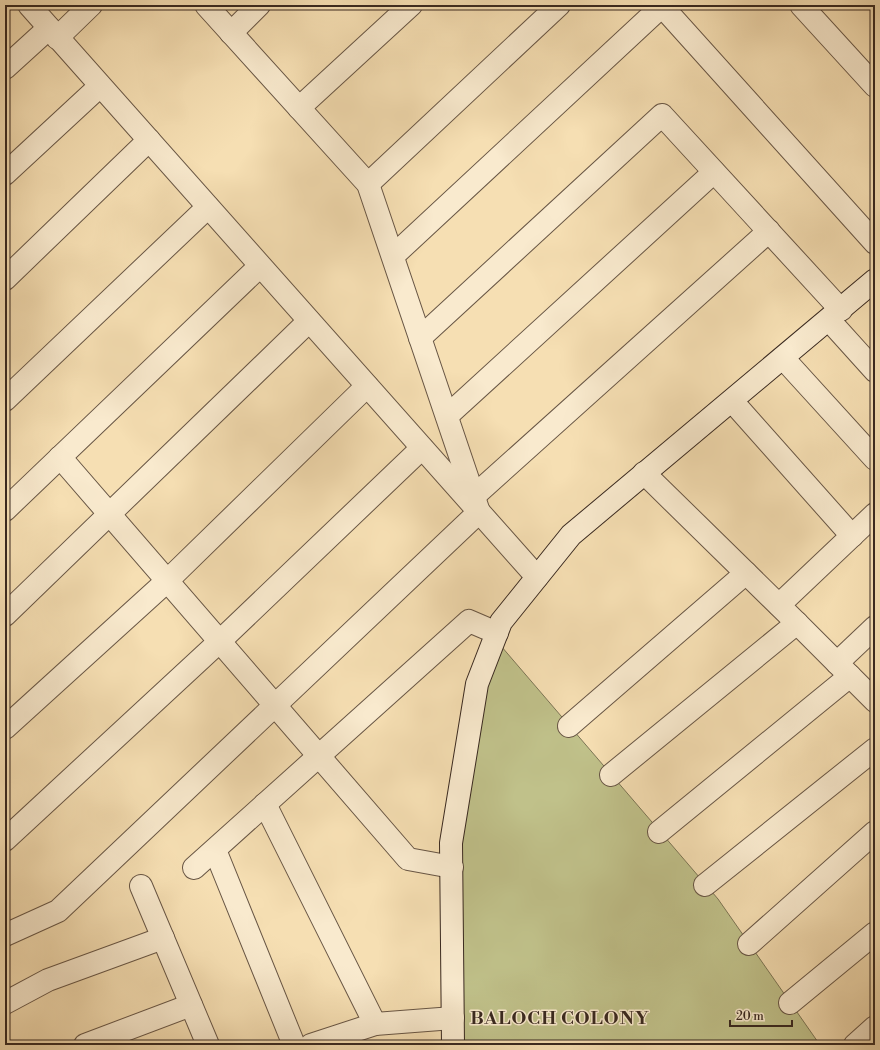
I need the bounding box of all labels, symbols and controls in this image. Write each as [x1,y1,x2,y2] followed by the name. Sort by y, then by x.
[730,1002,792,1028] scale bar
[470,1007,650,1030] district label: BALOCH COLONY
[736,1009,764,1024] text: 20 m

